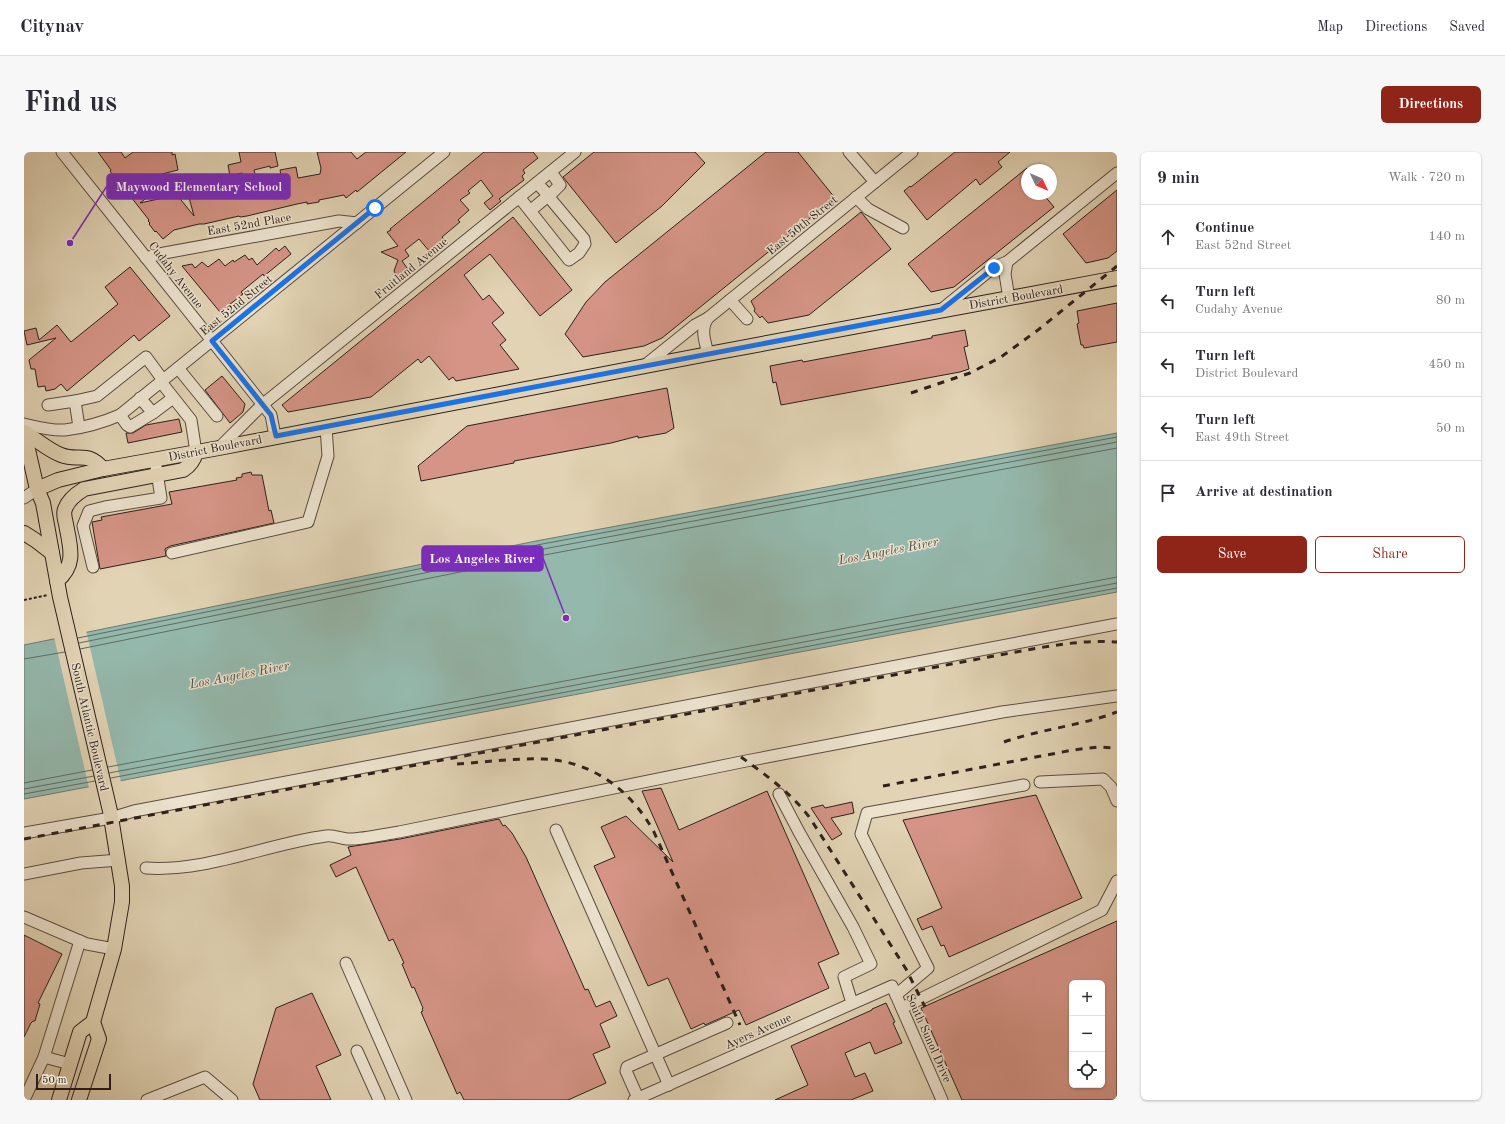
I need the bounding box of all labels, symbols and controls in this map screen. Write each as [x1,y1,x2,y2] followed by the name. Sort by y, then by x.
[20,18,84,37] text: Citynav
[1317,20,1343,34] text: Map
[1365,20,1427,34] text: Directions
[1449,20,1485,34] text: Saved
[1381,86,1481,123] button: Directions
[24,90,117,118] text: Find us
[1021,164,1057,200] north arrow
[1157,170,1200,187] text: 9 min
[1388,171,1465,184] text: Walk · 720 m
[107,174,290,199] callout: Maywood Elementary School
[116,181,282,194] text: Maywood Elementary School
[764,193,840,258] street label: East 50th Street
[366,199,384,217] route start
[206,211,293,238] street label: East 52nd Place
[1195,221,1254,236] text: Continue
[1157,226,1179,248] icon: ahead
[1428,230,1465,243] text: 140 m
[373,235,451,302] street label: Fruitland Avenue
[1195,239,1291,252] text: East 52nd Street
[146,240,205,312] street label: Cudahy Avenue
[985,259,1003,277] route end
[198,272,275,338] street label: East 52nd Street
[968,284,1064,312] street label: District Boulevard
[1195,285,1255,300] text: Turn left
[1157,290,1179,312] icon: left
[1436,294,1465,307] text: 80 m
[1195,303,1283,316] text: Cudahy Avenue
[1195,349,1255,364] text: Turn left
[1157,354,1179,376] icon: left
[1428,358,1465,371] text: 450 m
[1195,367,1298,380] text: District Boulevard
[1195,413,1255,428] text: Turn left
[1157,418,1179,440] icon: left
[1436,422,1465,435] text: 50 m
[1195,431,1289,444] text: East 49th Street
[167,434,263,464] street label: District Boulevard
[1157,482,1179,504] icon: arrive
[1195,485,1333,500] text: Arrive at destination
[836,535,940,568] water label: Los Angeles River
[1157,536,1307,573] button: Save
[1315,536,1465,573] button: Share
[422,546,543,571] callout: Los Angeles River
[429,553,535,566] text: Los Angeles River
[187,659,291,692] water label: Los Angeles River
[68,662,110,793] street label: South Atlantic Boulevard
[1069,980,1105,1088] map controls
[1069,980,1105,1016] button: +
[903,992,953,1085] street label: South Sunol Drive
[723,1012,794,1052] street label: Ayers Avenue
[1069,1016,1105,1052] button: −
[1069,1052,1105,1088] button: locate
[36,1072,111,1091] scale bar
[42,1075,67,1086] text: 50 m

